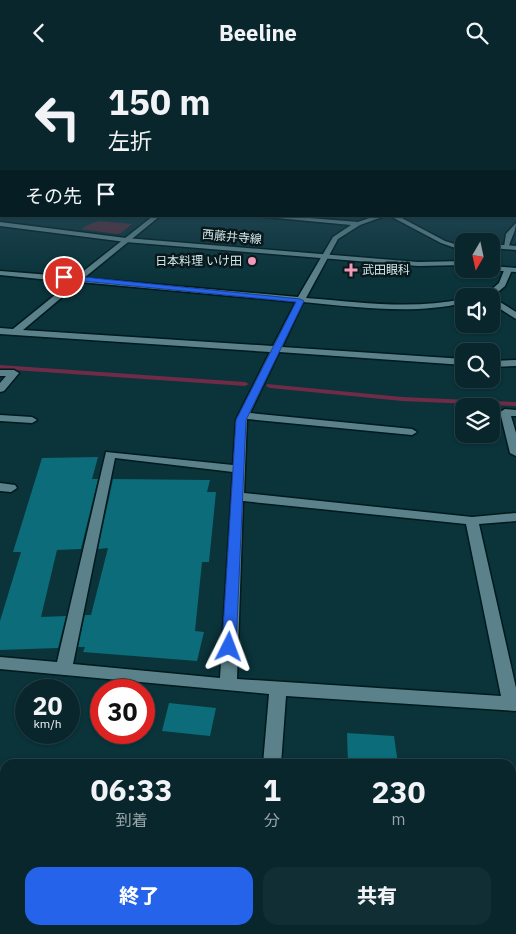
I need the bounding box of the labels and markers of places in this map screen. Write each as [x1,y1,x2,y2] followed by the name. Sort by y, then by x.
[155,253,242,268] place label: 日本料理 いけ田
[246,255,258,267] marker: 日本料理 いけ田
[43,256,85,298] pin
[362,262,410,277] place label: 武田眼科
[344,263,358,277] marker: 武田眼科

